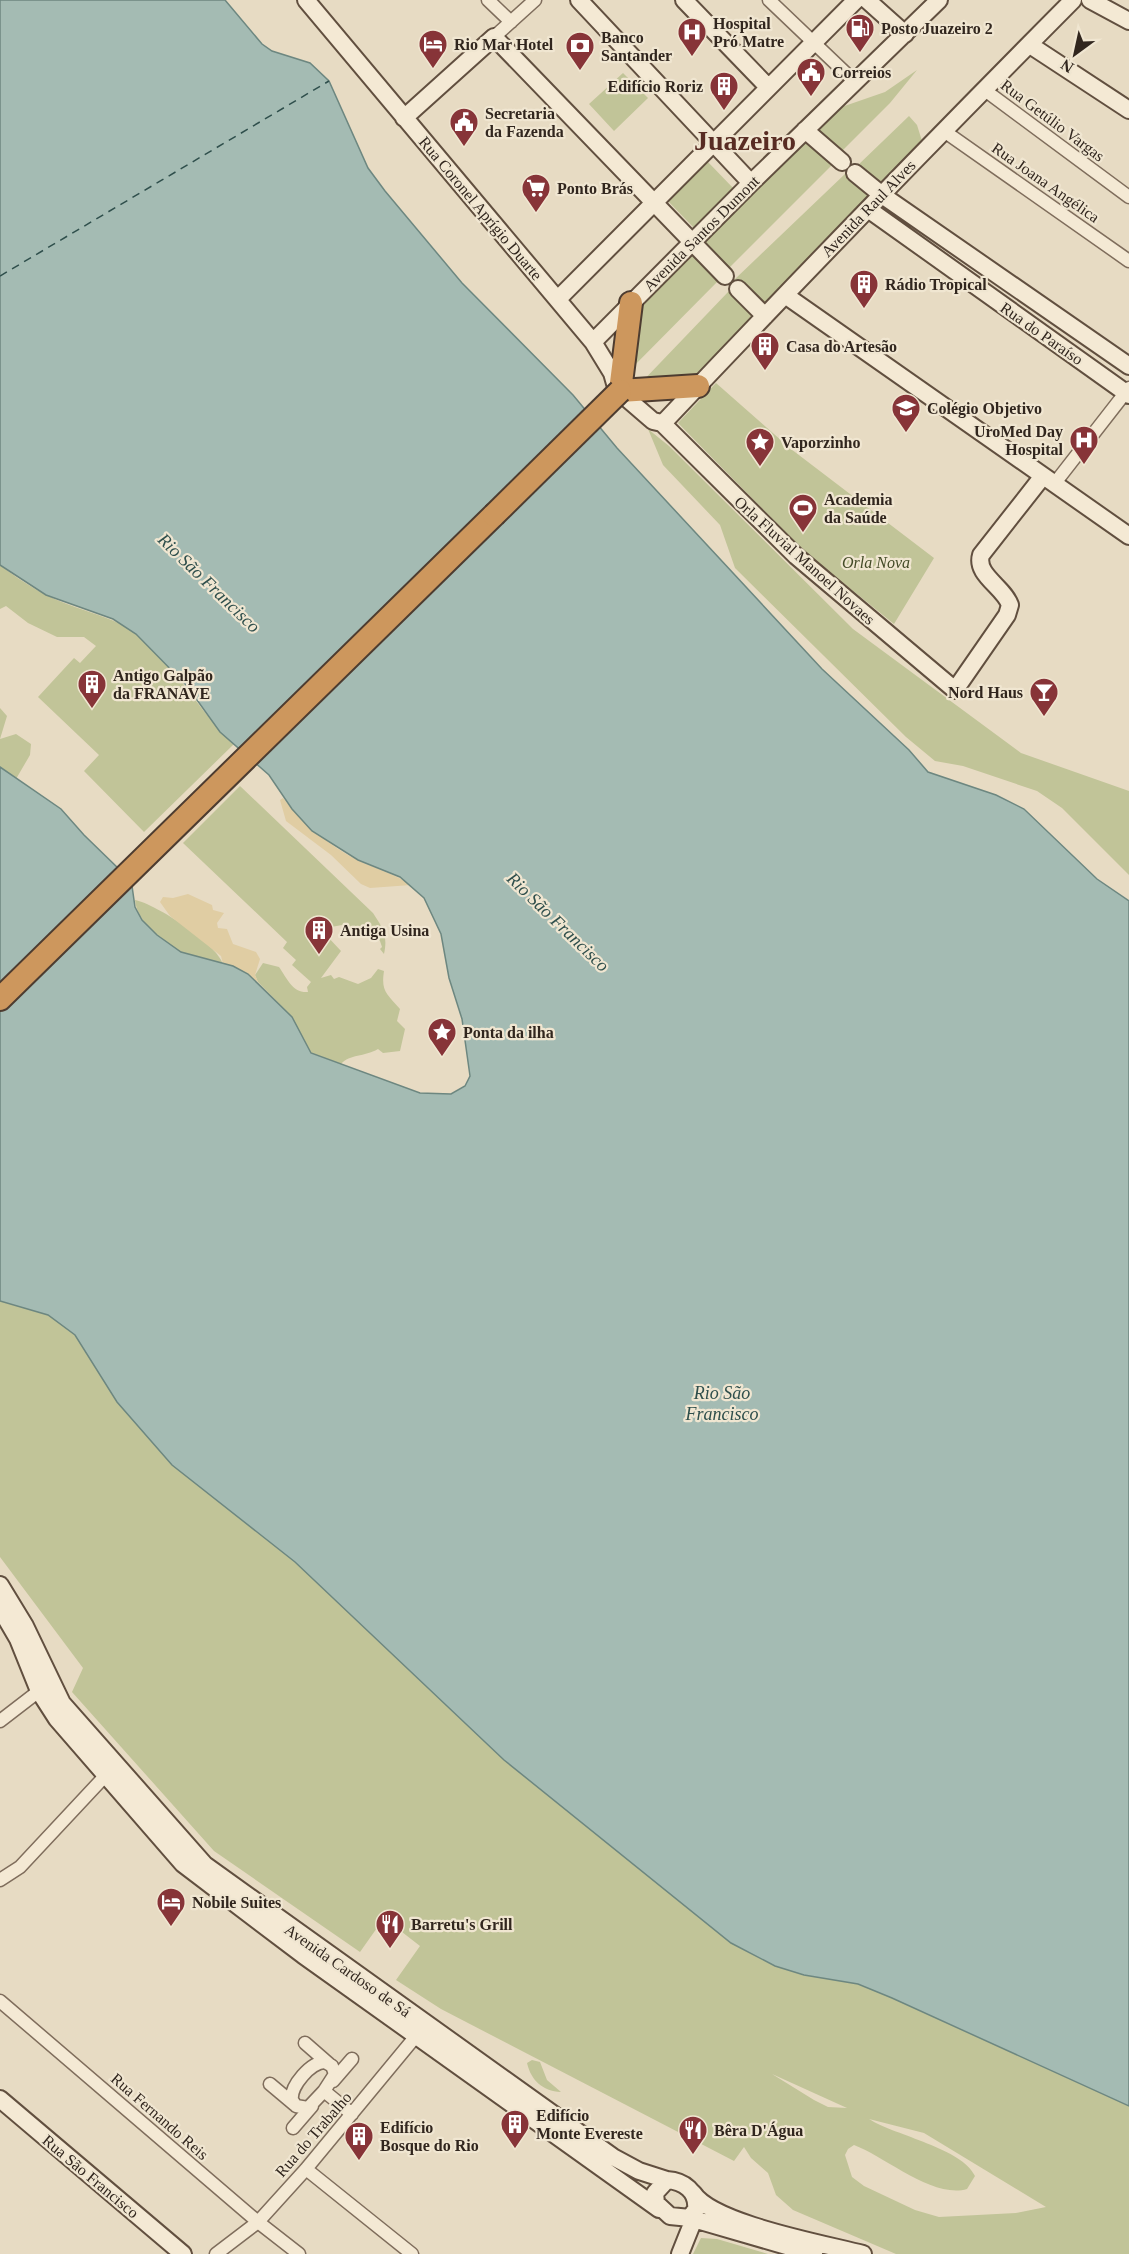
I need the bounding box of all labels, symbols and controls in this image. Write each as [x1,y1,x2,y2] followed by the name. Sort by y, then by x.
[844,12,876,54] fuel station icon: Posto Juazeiro 2
[713,15,784,50] place label: Hospital Pró Matre
[676,16,708,58] hospital icon: Hospital Pró Matre
[881,20,993,37] place label: Posto Juazeiro 2
[1045,24,1105,84] north arrow
[417,28,449,70] hotel icon: Rio Mar Hotel
[601,29,672,64] place label: Banco Santander
[564,30,596,72] bank icon: Banco Santander
[454,36,554,53] place label: Rio Mar Hotel
[795,56,827,98] public building icon: Correios
[1057,56,1077,76] text: N
[832,64,891,81] place label: Correios
[708,70,740,112] building icon: Edifício Roriz
[997,76,1108,166] street label: Rua Getúlio Vargas
[607,78,703,95] place label: Edifício Roriz
[485,105,564,140] place label: Secretaria da Fazenda
[448,106,480,148] public building icon: Secretaria da Fazenda
[694,125,796,156] district label: Juazeiro
[415,133,546,284] street label: Rua Coronel Aprígio Duarte
[988,139,1103,227] street label: Rua Joana Angélica
[818,157,919,260] street label: Avenida Raul Alves
[520,172,552,214] supermarket icon: Ponto Brás
[640,172,763,295] street label: Avenida Santos Dumont
[557,180,633,197] place label: Ponto Brás
[848,268,880,310] building icon: Rádio Tropical
[885,276,987,294] place label: Rádio Tropical
[997,299,1086,368] street label: Rua do Paraíso
[749,330,781,372] building icon: Casa do Artesão
[786,338,897,355] place label: Casa do Artesão
[890,392,922,434] school or university icon: Colégio Objetivo
[927,400,1042,418] place label: Colégio Objetivo
[974,423,1064,459] place label: UroMed Day Hospital
[1068,424,1100,466] hospital icon: UroMed Day Hospital
[744,426,776,468] place icon: Vaporzinho
[781,434,860,452] place label: Vaporzinho
[824,491,892,526] place label: Academia da Saúde
[787,492,819,534] sports icon: Academia da Saúde
[731,493,878,628] street label: Orla Fluvial Manoel Novaes
[153,529,264,637] water label: Rio São Francisco
[842,554,910,571] park label: Orla Nova
[113,667,213,702] place label: Antigo Galpão da FRANAVE
[76,668,108,710] building icon: Antigo Galpão da FRANAVE
[1028,676,1060,718] bar icon: Nord Haus
[948,684,1023,701] place label: Nord Haus
[502,868,613,976] water label: Rio São Francisco
[303,914,335,956] building icon: Antiga Usina
[340,922,429,940] place label: Antiga Usina
[426,1016,458,1058] place icon: Ponta da ilha
[463,1024,554,1041] place label: Ponta da ilha
[685,1383,758,1424] water label: Rio São Francisco
[155,1886,187,1928] hotel icon: Nobile Suites
[192,1894,281,1911] place label: Nobile Suites
[374,1908,406,1950] restaurant icon: Barretu's Grill
[411,1916,513,1933] place label: Barretu's Grill
[282,1921,414,2020] street label: Avenida Cardoso de Sá
[108,2070,212,2163] street label: Rua Fernando Reis
[272,2088,355,2180] street label: Rua do Trabalho
[536,2107,643,2142] place label: Edifício Monte Evereste
[499,2108,531,2150] building icon: Edifício Monte Evereste
[677,2114,709,2156] restaurant icon: Bêra D'Água
[380,2119,479,2155] place label: Edifício Bosque do Rio
[343,2120,375,2162] building icon: Edifício Bosque do Rio
[714,2121,803,2140] place label: Bêra D'Água
[39,2131,142,2221] street label: Rua São Francisco

